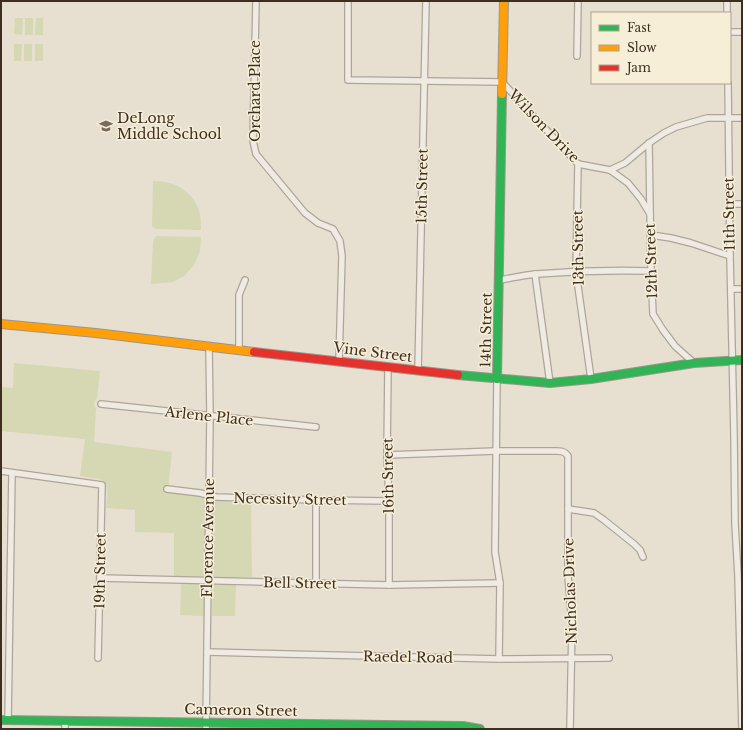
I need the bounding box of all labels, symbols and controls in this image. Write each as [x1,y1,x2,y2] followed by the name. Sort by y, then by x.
[591,12,731,84] legend
[627,20,652,35] text: Fast
[246,40,264,142] street label: Orchard Place
[627,40,657,55] text: Slow
[625,60,651,75] text: Jam
[504,85,583,166] street label: Wilson Drive
[117,109,222,143] place label: DeLong Middle School
[98,118,114,134] school or university icon: DeLong Middle School
[412,148,432,224] street label: 15th Street
[719,176,739,251] street label: 11th Street
[568,209,588,286] street label: 13th Street
[641,222,661,299] street label: 12th Street
[476,291,496,368] street label: 14th Street
[331,338,414,366] street label: Vine Street
[163,402,254,430] street label: Arlene Place
[378,437,398,514] street label: 16th Street
[198,478,218,598] street label: Florence Avenue
[233,489,347,509] street label: Necessity Street
[90,532,110,609] street label: 19th Street
[559,538,581,644] street label: Nicholas Drive
[263,573,338,593] street label: Bell Street
[363,647,454,667] street label: Raedel Road
[184,700,299,720] street label: Cameron Street

